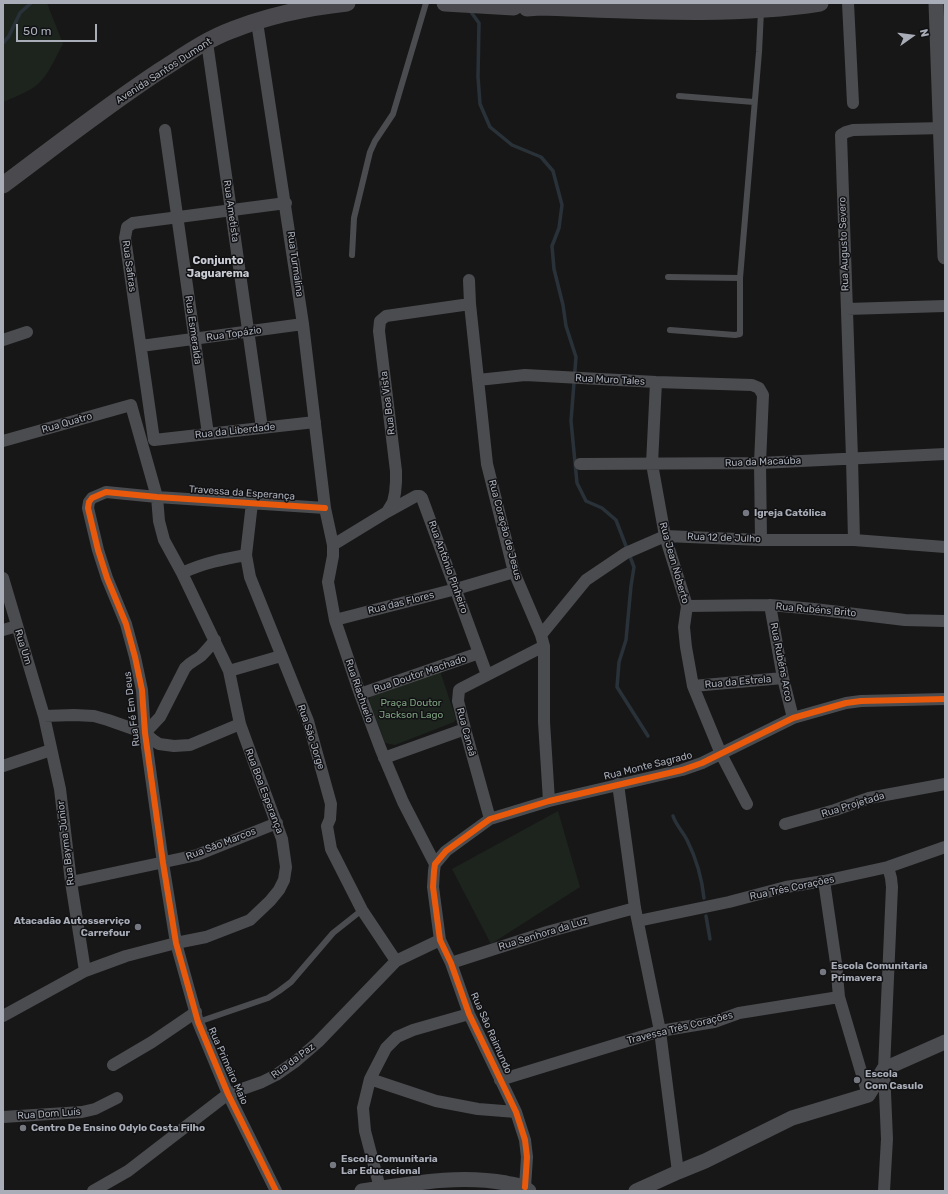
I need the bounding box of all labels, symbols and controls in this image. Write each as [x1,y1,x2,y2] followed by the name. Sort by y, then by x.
[18,16,99,42] scale bar
[892,16,932,56] north arrow
[23,24,51,38] text: 50 m
[917,28,931,38] text: N
[114,35,214,107] street label: Avenida Santos Dumont
[221,179,241,243] street label: Rua Ametista
[836,197,852,291] street label: Rua Augusto Severo
[284,230,306,298] street label: Rua Turmalina
[119,239,139,293] street label: Rua Safiras
[187,254,249,280] district label: Conjunto Jaguarema
[182,295,204,365] street label: Rua Esmeralda
[206,324,262,344] street label: Rua Topázio
[378,370,398,436] street label: Rua Boa Vista
[575,372,645,388] street label: Rua Muro Tales
[40,410,94,436] street label: Rua Quatro
[194,421,276,441] street label: Rua da Liberdade
[725,455,801,469] street label: Rua da Macaúba
[486,478,524,582] street label: Rua Coração de Jesus
[189,483,295,503] street label: Travessa da Esperança
[754,507,826,519] place label: Igreja Católica
[741,508,751,518] marker: Igreja Católica
[426,519,470,615] street label: Rua Antônio Pinheiro
[657,521,691,605] street label: Rua Jean Noberto
[687,531,761,545] street label: Rua 12 de Julho
[367,589,435,617] street label: Rua das Flores
[775,601,857,619] street label: Rua Rubéns Brito
[767,622,795,702] street label: Rua Rubéns Arco
[12,628,34,666] street label: Rua Um
[372,652,468,696] street label: Rua Doutor Machado
[343,658,375,724] street label: Rua Riachuelo
[121,671,143,747] street label: Rua Fé Em Deus
[704,673,772,691] street label: Rua da Estrela
[379,697,443,720] park label: Praça Doutor Jackson Lago
[295,703,327,771] street label: Rua São Jorge
[454,706,478,758] street label: Rua Canaã
[242,747,286,835] street label: Rua Boa Esperança
[602,749,694,783] street label: Rua Monte Sagrado
[820,790,886,820] street label: Rua Projetada
[55,800,77,886] street label: Rua Bayma Júnior
[184,825,258,863] street label: Rua São Marcos
[749,873,835,903] street label: Rua Três Corações
[14,915,130,938] place label: Atacadão Autosserviço Carrefour
[497,915,589,953] street label: Rua Senhora da Luz
[133,922,143,932] marker: Atacadão Autosserviço Carrefour
[831,960,928,984] place label: Escola Comunitaria Primavera
[818,967,828,977] marker: Escola Comunitaria Primavera
[468,991,514,1075] street label: Rua São Raimundo
[626,1009,734,1047] street label: Travessa Três Corações
[206,1025,250,1107] street label: Rua Primeiro Maio
[269,1041,317,1081] street label: Rua da Paz
[865,1068,923,1092] place label: Escola Com Casulo
[852,1075,862,1085] marker: Escola Com Casulo
[17,1106,81,1122] street label: Rua Dom Luís
[31,1122,205,1134] place label: Centro De Ensino Odylo Costa Filho
[18,1123,28,1133] marker: Centro De Ensino Odylo Costa Filho
[341,1153,438,1176] place label: Escola Comunitaria Lar Educacional
[328,1160,338,1170] marker: Escola Comunitaria Lar Educacional

